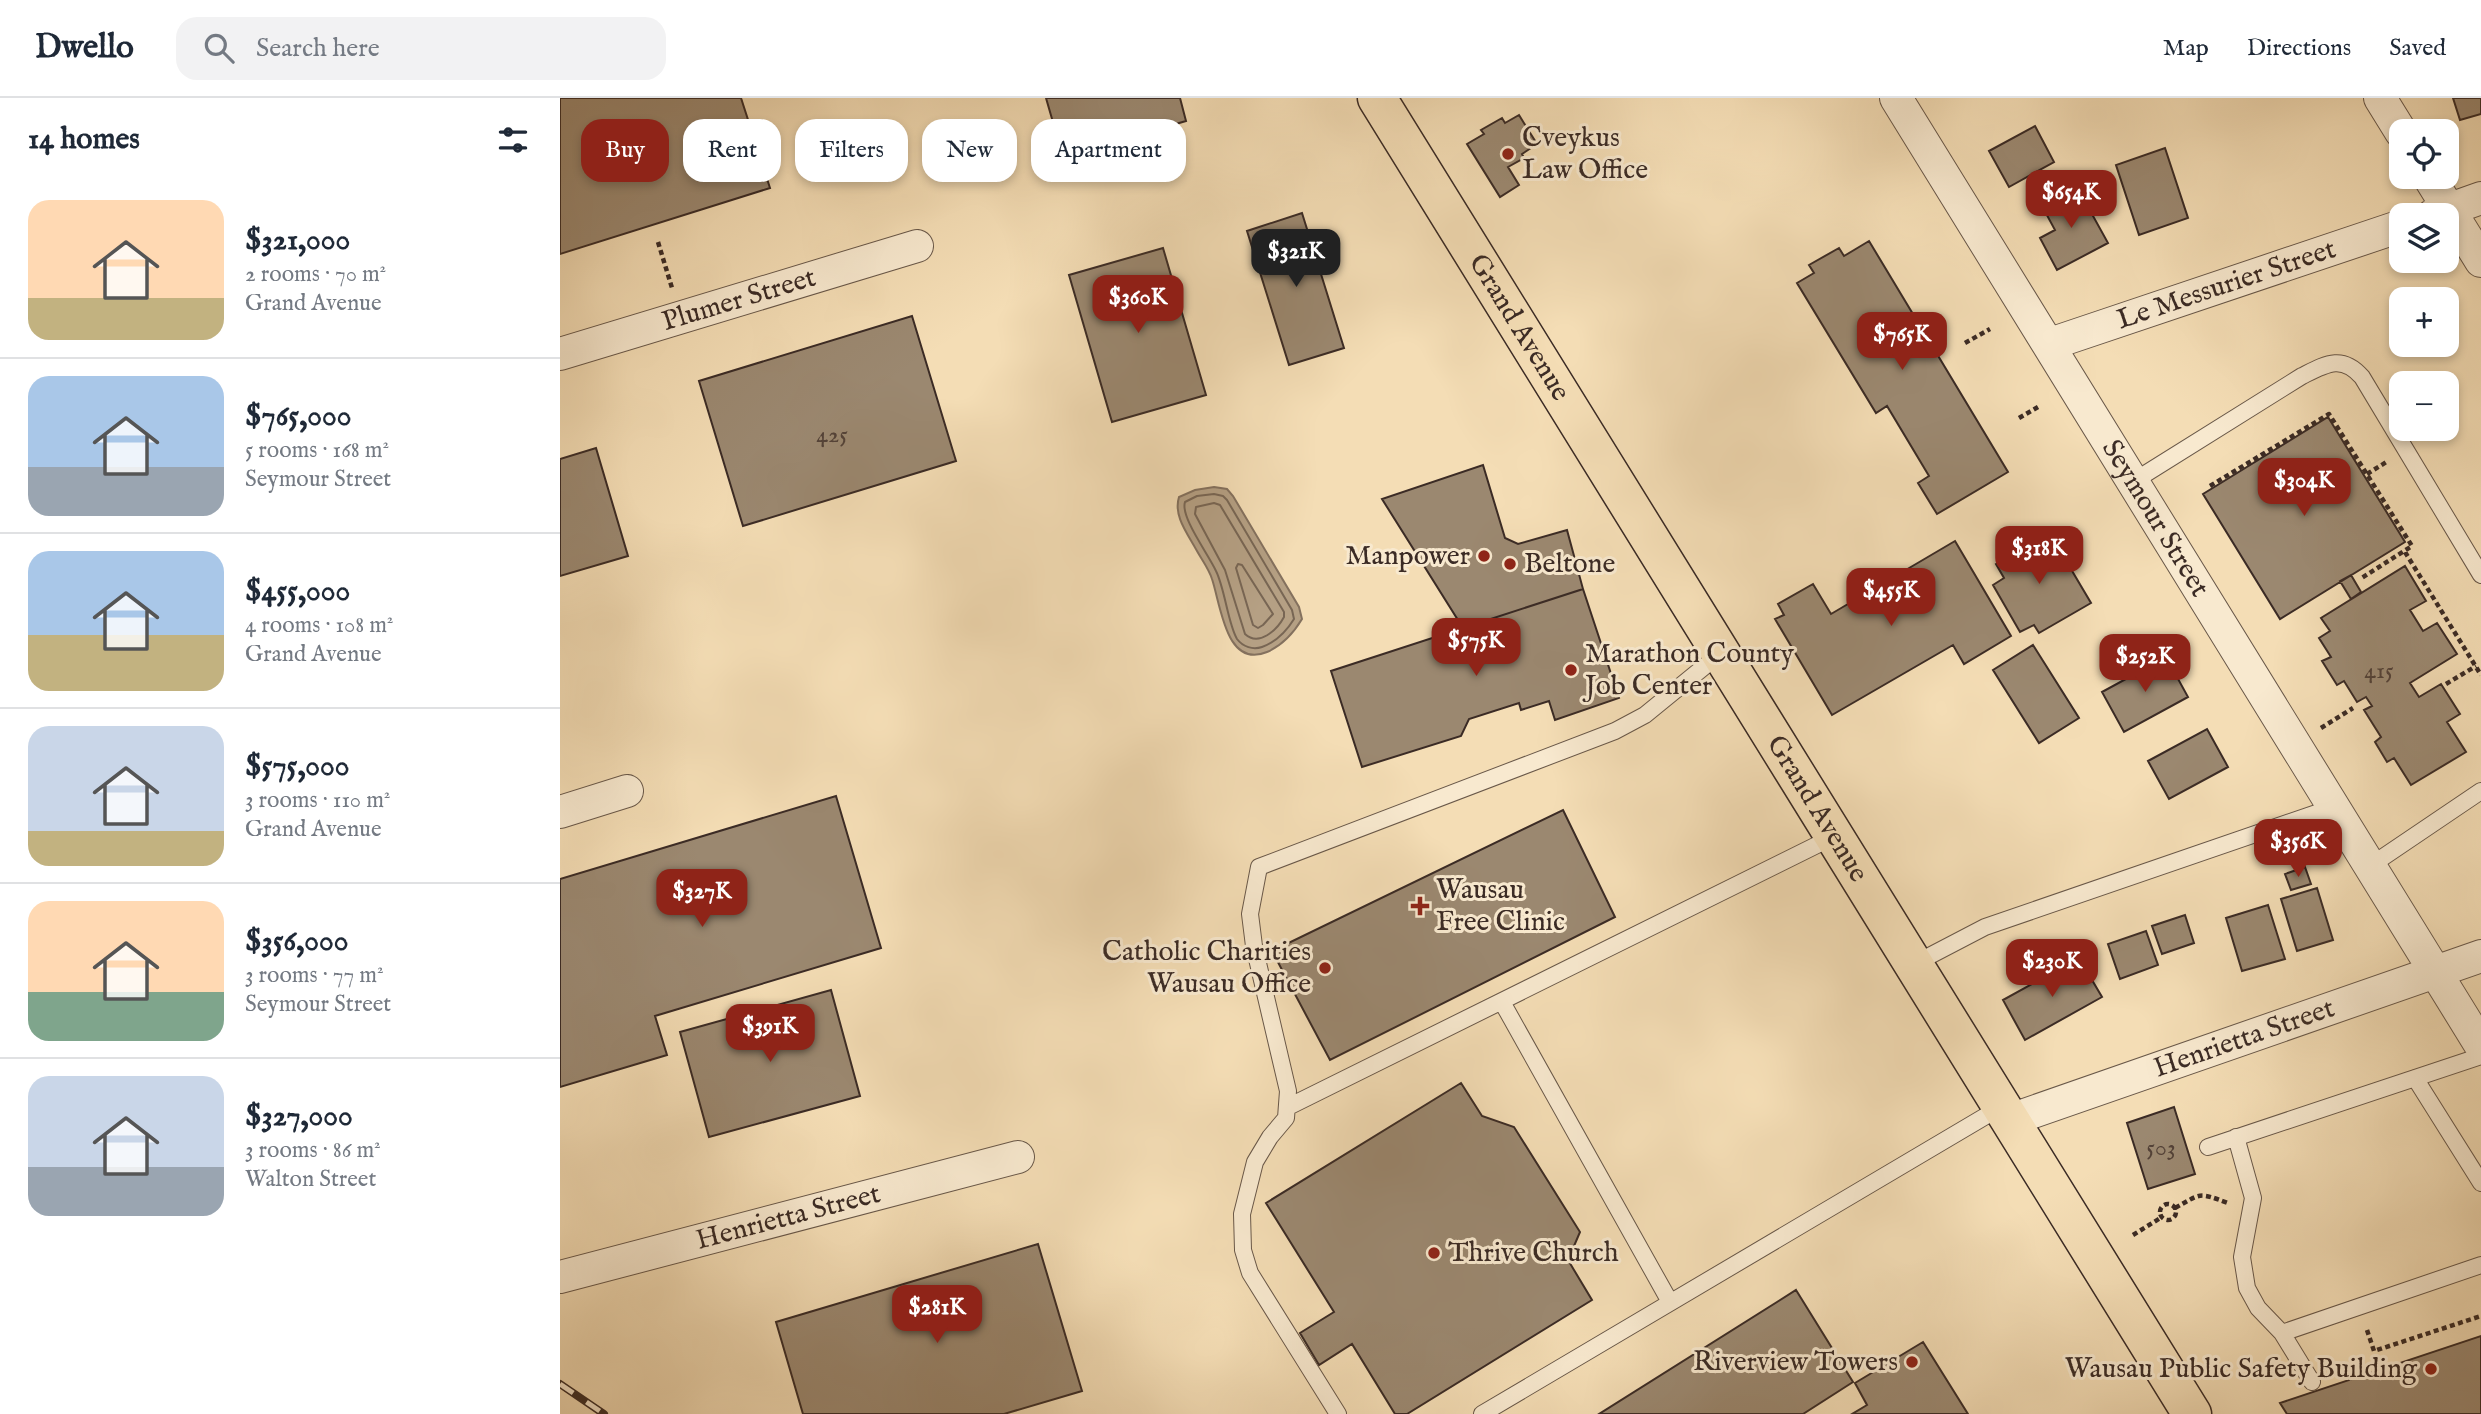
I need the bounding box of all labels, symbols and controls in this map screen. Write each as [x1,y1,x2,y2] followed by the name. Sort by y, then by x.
[176,17,666,80] search box
[35,27,134,69] text: Dwello
[200,29,238,67] icon: search
[256,32,380,65] text: Search here
[2163,33,2209,64] text: Map
[2247,33,2351,64] text: Directions
[2389,33,2446,64] text: Saved
[581,119,669,182] chip: Buy
[683,119,781,182] chip: Rent
[795,119,908,182] chip: Filters
[922,119,1017,182] chip: New
[1031,119,1186,182] chip: Apartment
[2389,119,2459,441] map controls
[2389,119,2459,189] button: locate
[28,121,140,159] text: 14 homes
[494,121,532,159] icon: filters
[1522,121,1648,188] place label: Cveykus Law Office
[1500,146,1516,162] marker: Cveykus Law Office
[2022,170,2120,230] pin: $654K
[2042,178,2100,207] text: $654K
[2389,203,2459,273] button: layers
[245,222,350,260] text: $321,000
[84,228,168,312] icon: home
[1247,230,1345,289] pin: $321K
[2112,232,2341,338] street label: Le Messurier Street
[1267,237,1325,266] text: $321K
[1461,248,1578,408] street label: Grand Avenue
[245,260,386,289] text: 2 rooms · 70 m²
[658,260,820,340] street label: Plumer Street
[1089,275,1187,335] pin: $360K
[1109,283,1167,312] text: $360K
[2389,287,2459,357] button: +
[245,289,381,318] text: Grand Avenue
[1853,313,1951,372] pin: $765K
[1873,320,1931,349] text: $765K
[2389,371,2459,441] button: −
[245,398,351,436] text: $765,000
[84,404,168,488] icon: home
[816,420,848,451] house number: 425
[2094,433,2217,604] street label: Seymour Street
[245,436,389,465] text: 5 rooms · 168 m²
[2255,458,2353,518] pin: $304K
[245,465,391,494] text: Seymour Street
[2274,466,2334,495] text: $304K
[1990,526,2088,586] pin: $318K
[2011,534,2067,563] text: $318K
[1345,539,1470,574] place label: Manpower
[1524,547,1615,582] place label: Beltone
[1476,548,1492,564] marker: Manpower
[1502,556,1518,572] marker: Beltone
[1842,568,1940,628] pin: $455K
[245,573,350,611] text: $455,000
[1862,576,1920,605] text: $455K
[84,579,168,663] icon: home
[245,611,393,640] text: 4 rooms · 108 m²
[1427,618,1525,678] pin: $575K
[1448,626,1504,655] text: $575K
[2096,634,2194,694] pin: $252K
[1582,637,1794,704] place label: Marathon County Job Center
[245,640,381,669] text: Grand Avenue
[2115,642,2175,671] text: $252K
[2364,656,2394,687] house number: 415
[1563,662,1579,678] marker: Marathon County Job Center
[1759,729,1876,889] street label: Grand Avenue
[245,748,350,786] text: $575,000
[84,754,168,838] icon: home
[245,786,390,815] text: 3 rooms · 110 m²
[245,815,381,844] text: Grand Avenue
[2249,820,2347,879] pin: $356K
[2270,827,2326,856] text: $356K
[653,870,751,929] pin: $327K
[1436,873,1565,940] place label: Wausau Free Clinic
[672,877,732,906] text: $327K
[1410,896,1430,916] marker: Wausau Free Clinic
[245,923,348,961] text: $356,000
[84,929,168,1013] icon: home
[1102,935,1311,1002] place label: Catholic Charities Wausau Office
[2003,940,2101,999] pin: $230K
[2022,947,2082,976] text: $230K
[1317,960,1333,976] marker: Catholic Charities Wausau Office
[245,961,384,990] text: 3 rooms · 77 m²
[245,990,391,1019] text: Seymour Street
[2149,991,2340,1086] street label: Henrietta Street
[721,1004,819,1064] pin: $391K
[742,1012,798,1041] text: $391K
[245,1098,353,1136] text: $327,000
[84,1104,168,1188] icon: home
[2146,1133,2176,1164] house number: 503
[245,1136,381,1165] text: 3 rooms · 86 m²
[245,1165,376,1194] text: Walton Street
[692,1176,885,1258] street label: Henrietta Street
[1448,1236,1619,1271] place label: Thrive Church
[1426,1245,1442,1261] marker: Thrive Church
[888,1286,986,1345] pin: $281K
[908,1293,966,1322] text: $281K
[1693,1345,1898,1380] place label: Riverview Towers
[2065,1352,2418,1387] place label: Wausau Public Safety Building
[1904,1354,1920,1370] marker: Riverview Towers
[2423,1361,2439,1377] marker: Wausau Public Safety Building

